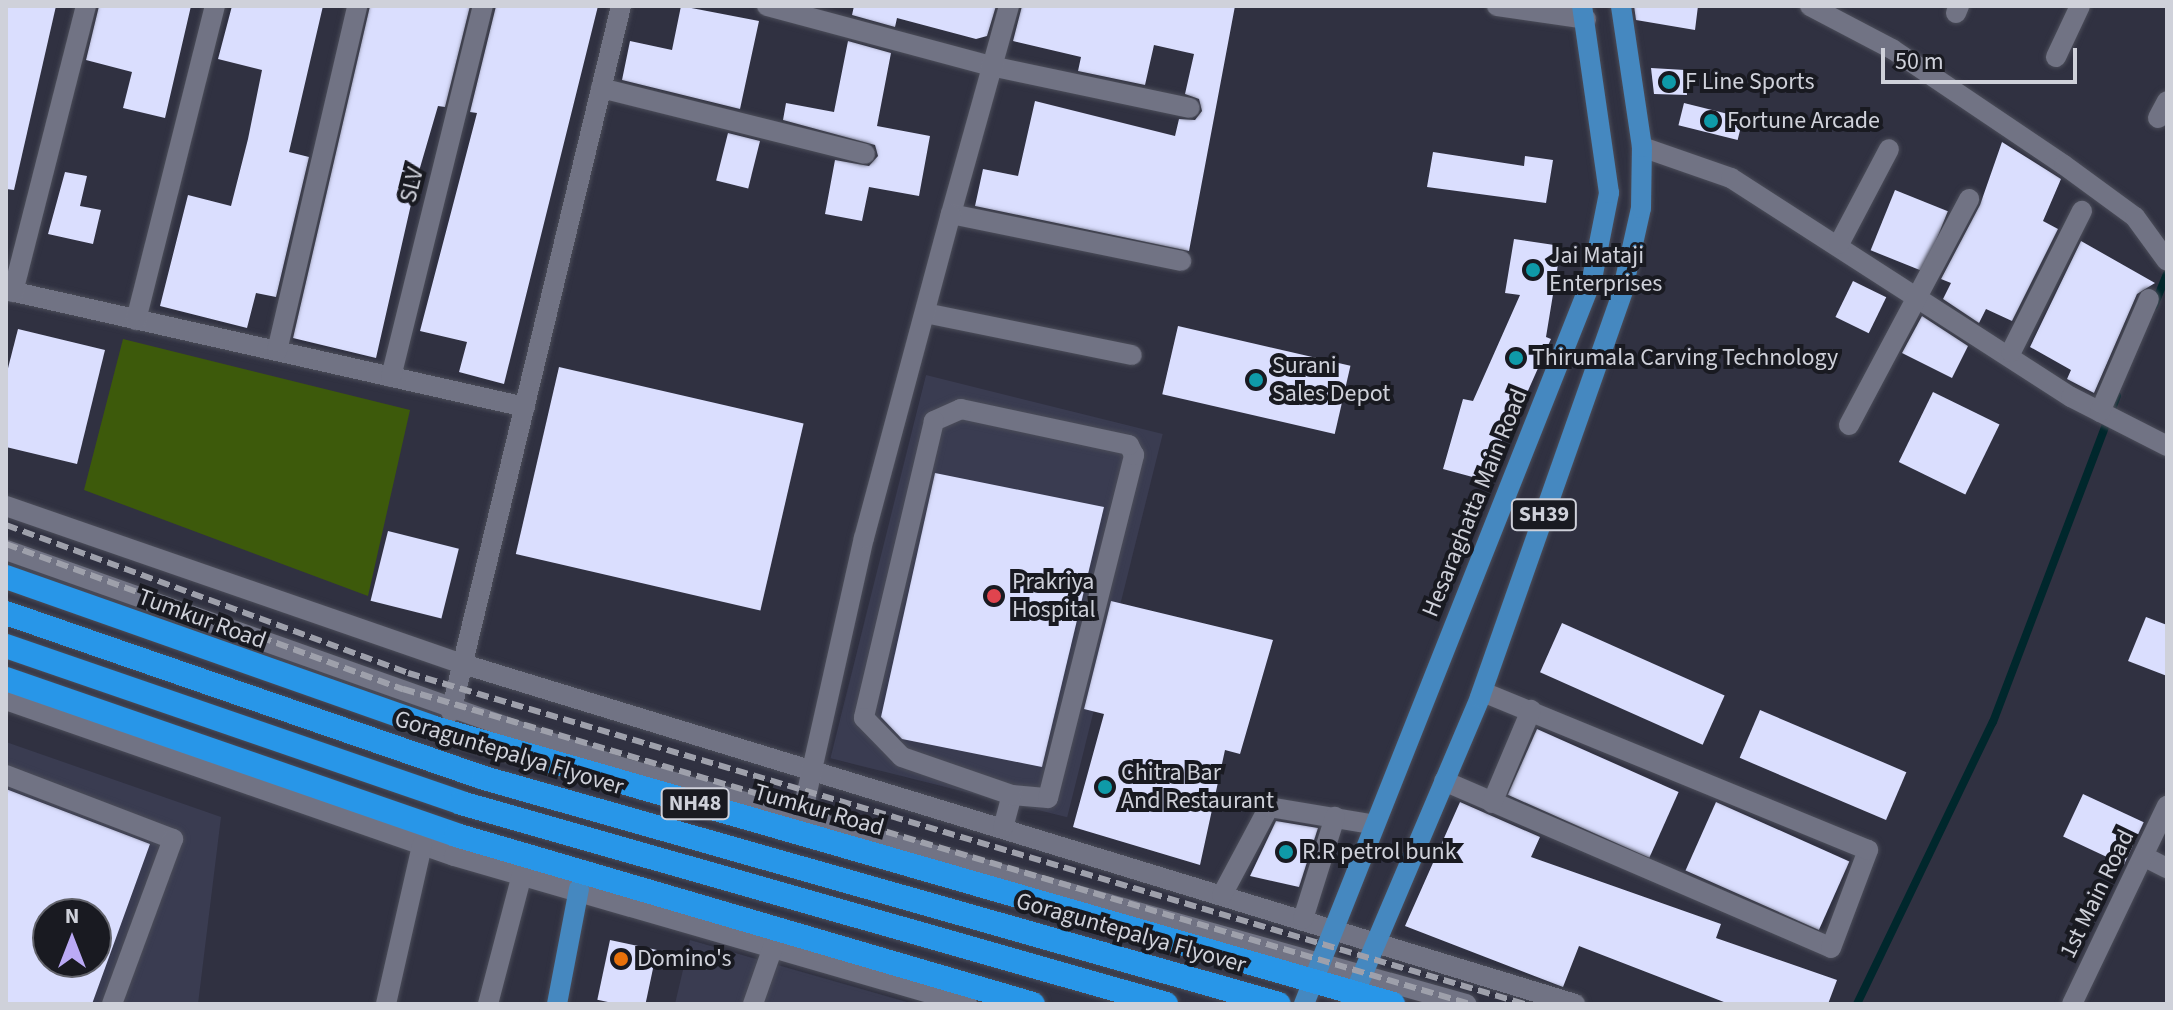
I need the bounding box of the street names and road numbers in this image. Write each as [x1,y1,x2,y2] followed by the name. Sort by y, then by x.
[394,165,430,205] street label: SLV
[1416,385,1534,621] street label: Hesaraghatta Main Road
[1510,497,1578,533] road number: SH39
[134,583,270,655] street label: Tumkur Road
[391,704,627,802] street label: Goraguntepalya Flyover
[751,778,887,842] street label: Tumkur Road
[659,786,731,822] road number: NH48
[2054,825,2140,963] street label: 1st Main Road
[1013,886,1249,980] street label: Goraguntepalya Flyover

